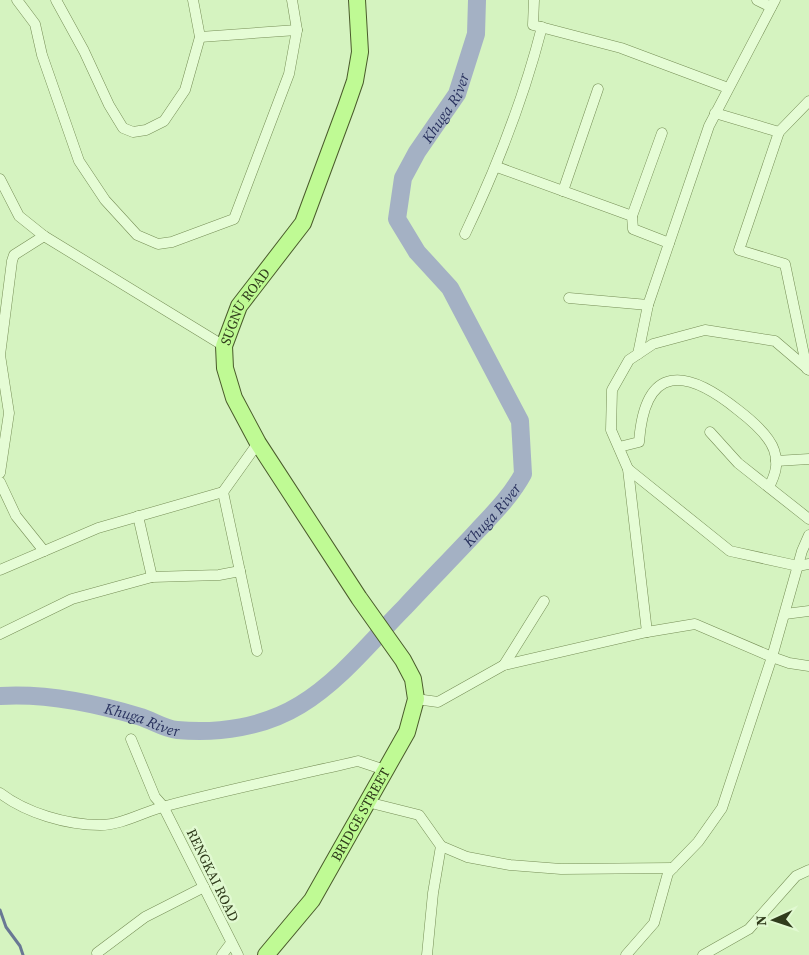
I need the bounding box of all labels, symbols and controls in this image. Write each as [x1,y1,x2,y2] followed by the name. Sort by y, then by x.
[416,69,474,148] water label: Khuga River
[215,264,275,348] street label: SUGNU ROAD
[457,478,526,552] water label: Khuga River
[101,697,182,741] water label: Khuga River
[326,764,395,865] street label: BRIDGE STREET
[182,825,244,925] street label: RENGKAI ROAD
[749,895,799,945] north arrow
[751,915,771,926] text: N

